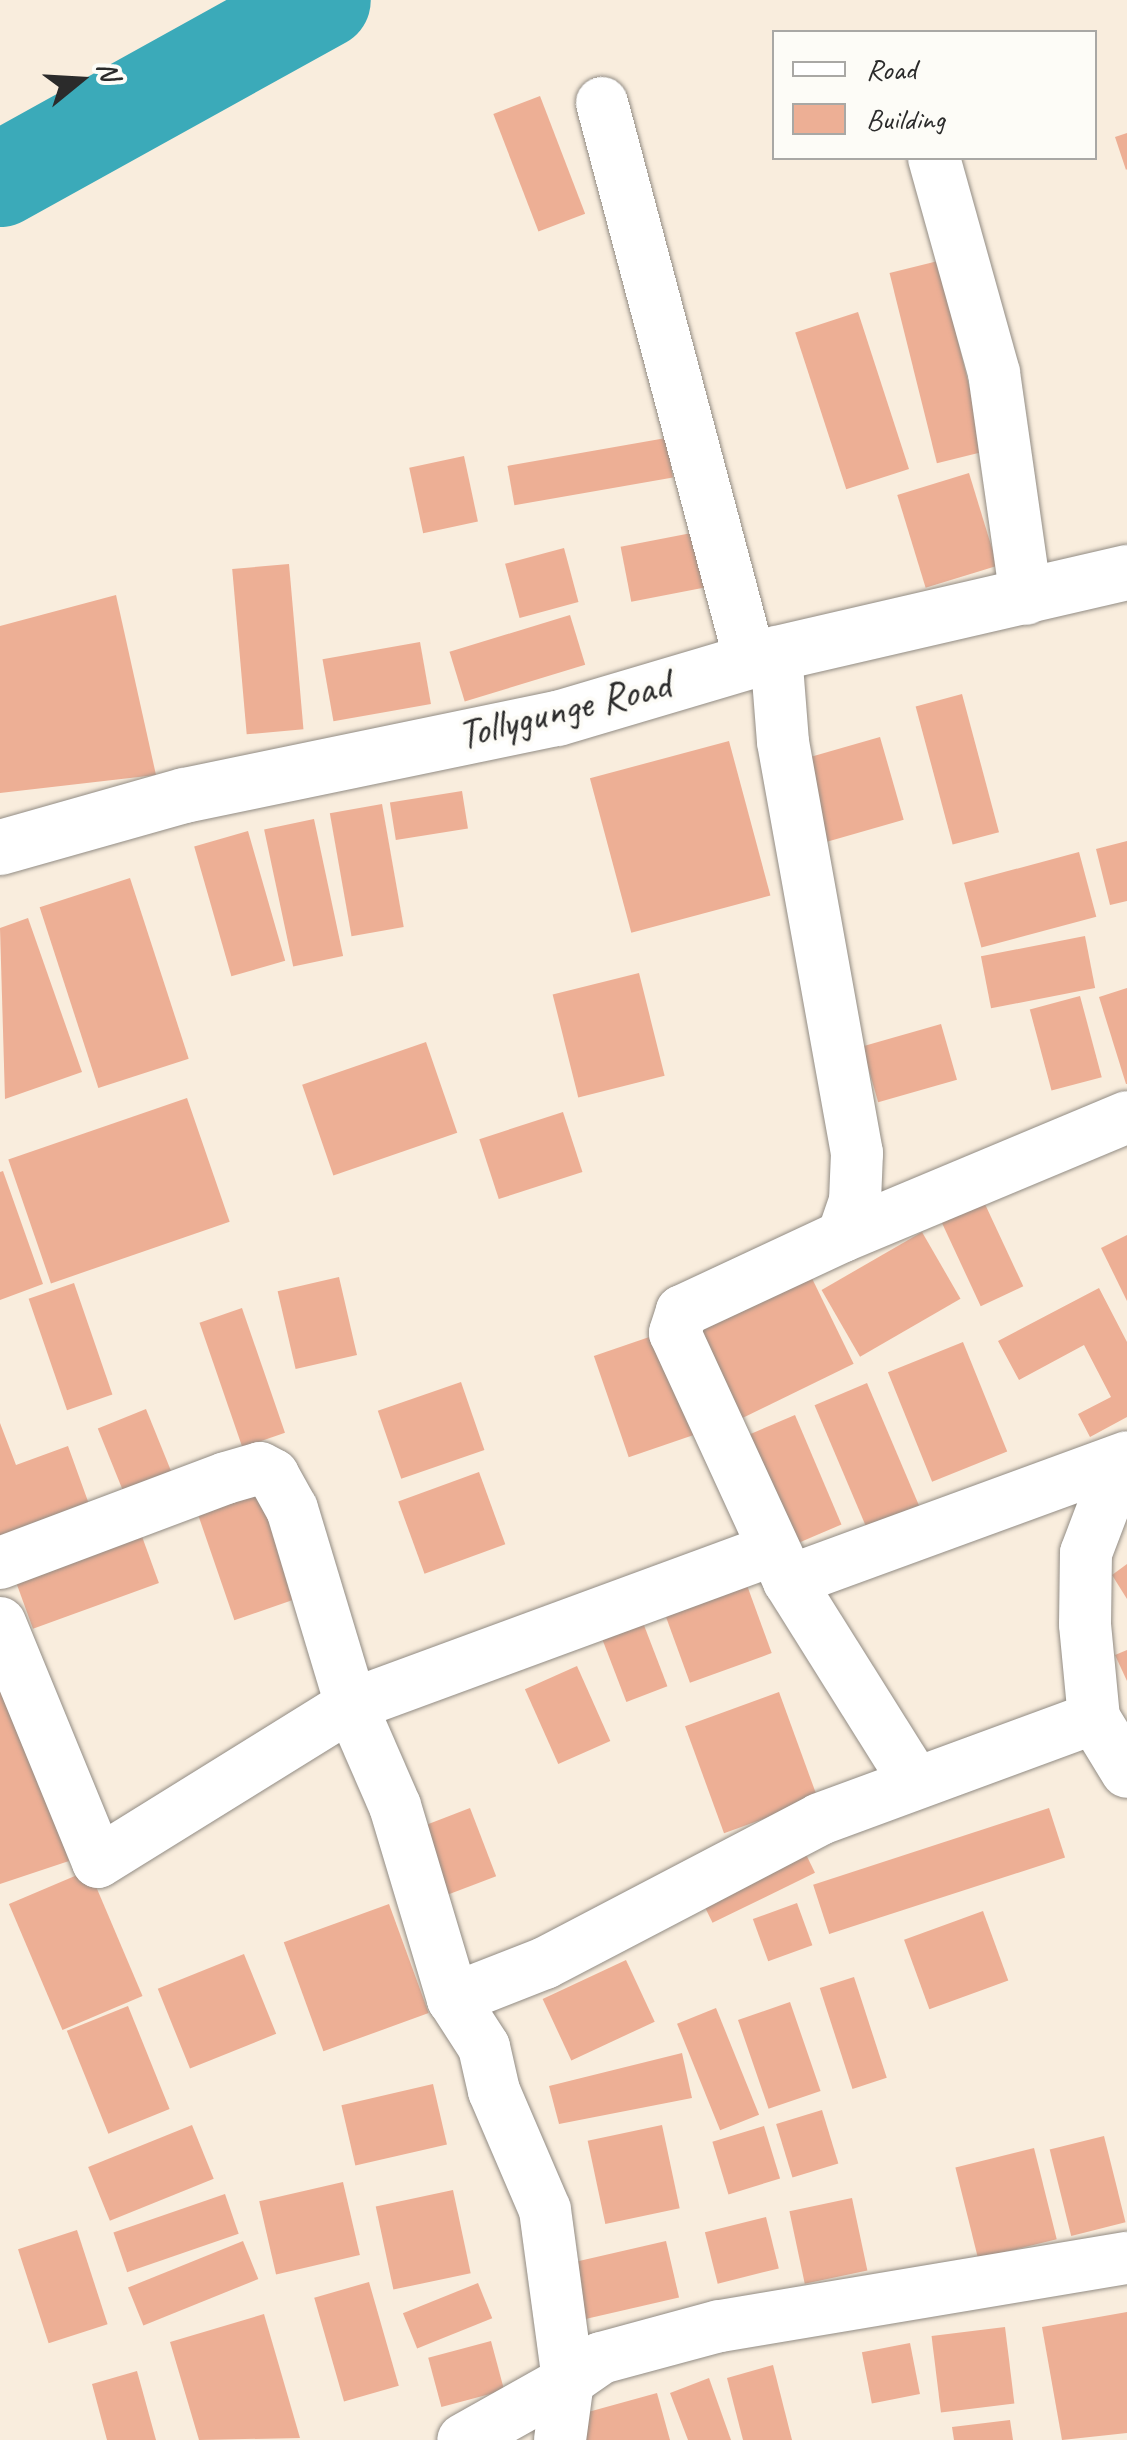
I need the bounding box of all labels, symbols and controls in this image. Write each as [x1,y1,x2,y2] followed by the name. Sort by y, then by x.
[30,30,130,130] north arrow
[772,30,1097,160] legend
[866,50,916,88] text: Road
[90,57,128,84] text: N
[866,100,945,138] text: Building
[453,659,675,761] street label: Tollygunge Road

